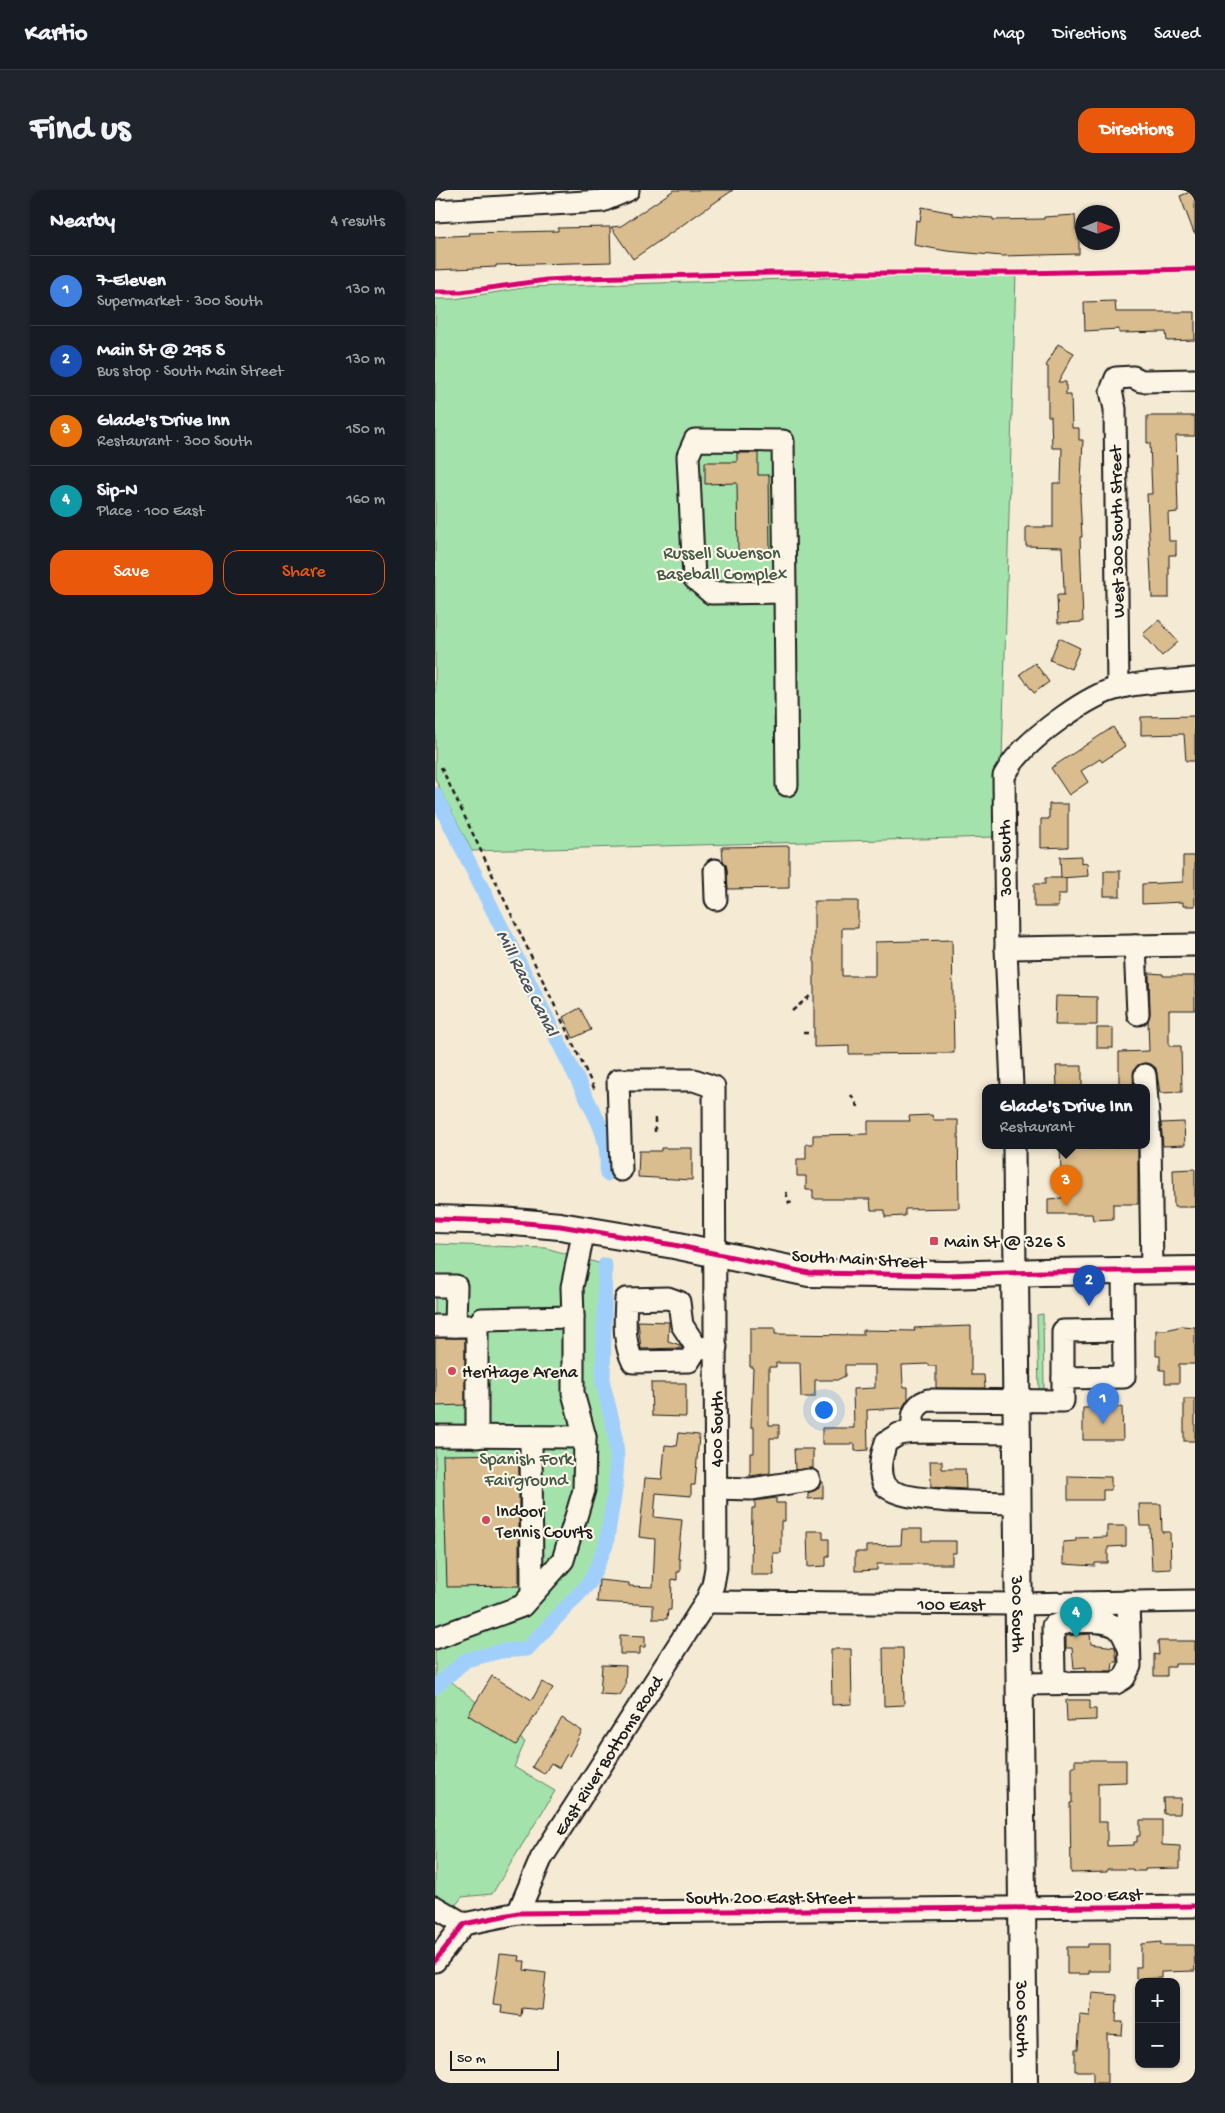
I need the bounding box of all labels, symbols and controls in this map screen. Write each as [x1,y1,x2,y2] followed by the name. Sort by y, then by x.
[25,20,88,49] text: Kartio
[993,24,1025,45] text: Map
[1053,24,1126,45] text: Directions
[1154,24,1200,45] text: Saved
[1078,108,1195,153] button: Directions
[30,110,130,151] text: Find us
[1075,205,1120,250] north arrow
[50,210,115,235] text: Nearby
[330,213,385,232] text: 4 results
[97,270,166,293] text: 7-Eleven
[63,281,69,300] text: 1
[346,281,385,300] text: 130 m
[97,293,263,312] text: Supermarket · 300 South
[97,340,225,363] text: Main St @ 295 S
[62,351,70,370] text: 2
[346,351,385,370] text: 130 m
[97,363,283,382] text: Bus stop · South Main Street
[97,410,230,433] text: Glade's Drive Inn
[62,421,70,440] text: 3
[346,421,385,440] text: 150 m
[97,433,252,452] text: Restaurant · 300 South
[1106,444,1131,618] street label: West 300 South Street
[97,480,138,503] text: Sip-N
[62,491,70,510] text: 4
[346,491,385,510] text: 160 m
[97,503,204,522] text: Place · 100 East
[656,544,788,586] park label: Russell Swenson Baseball Complex
[50,550,213,595] button: Save
[223,550,385,595] button: Share
[995,819,1018,898] street label: 300 South
[489,927,563,1042] water label: Mill Race Canal
[982,1084,1150,1149] popup
[1000,1096,1132,1119] text: Glade's Drive Inn
[1000,1119,1074,1138] text: Restaurant
[1050,1165,1082,1206] pin: 3
[944,1233,1066,1254] place label: Main St @ 326 S
[928,1235,940,1247] marker: Main St @ 326 S
[791,1246,928,1275] street label: South Main Street
[1073,1265,1105,1306] pin: 2
[462,1363,579,1384] place label: Heritage Arena
[446,1365,458,1377] marker: Heritage Arena
[1087,1383,1119,1424] pin: 1
[708,1390,729,1467] street label: 400 South
[811,1397,837,1423] your location
[479,1450,575,1492] park label: Spanish Fork Fairground
[495,1502,593,1544] place label: Indoor Tennis Courts
[480,1514,492,1526] marker: Indoor Tennis Courts
[1005,1574,1027,1653] street label: 300 South
[916,1595,986,1617] street label: 100 East
[1060,1597,1092,1638] pin: 4
[551,1671,670,1841] street label: East River Bottoms Road
[1074,1885,1144,1908] street label: 200 East
[686,1889,856,1910] street label: South 200 East Street
[1135,1978,1180,2068] map controls
[1135,1978,1180,2023] button: +
[1010,1979,1032,2058] street label: 300 South
[1135,2023,1180,2068] button: −
[450,2048,559,2071] scale bar
[457,2051,486,2068] text: 50 m

